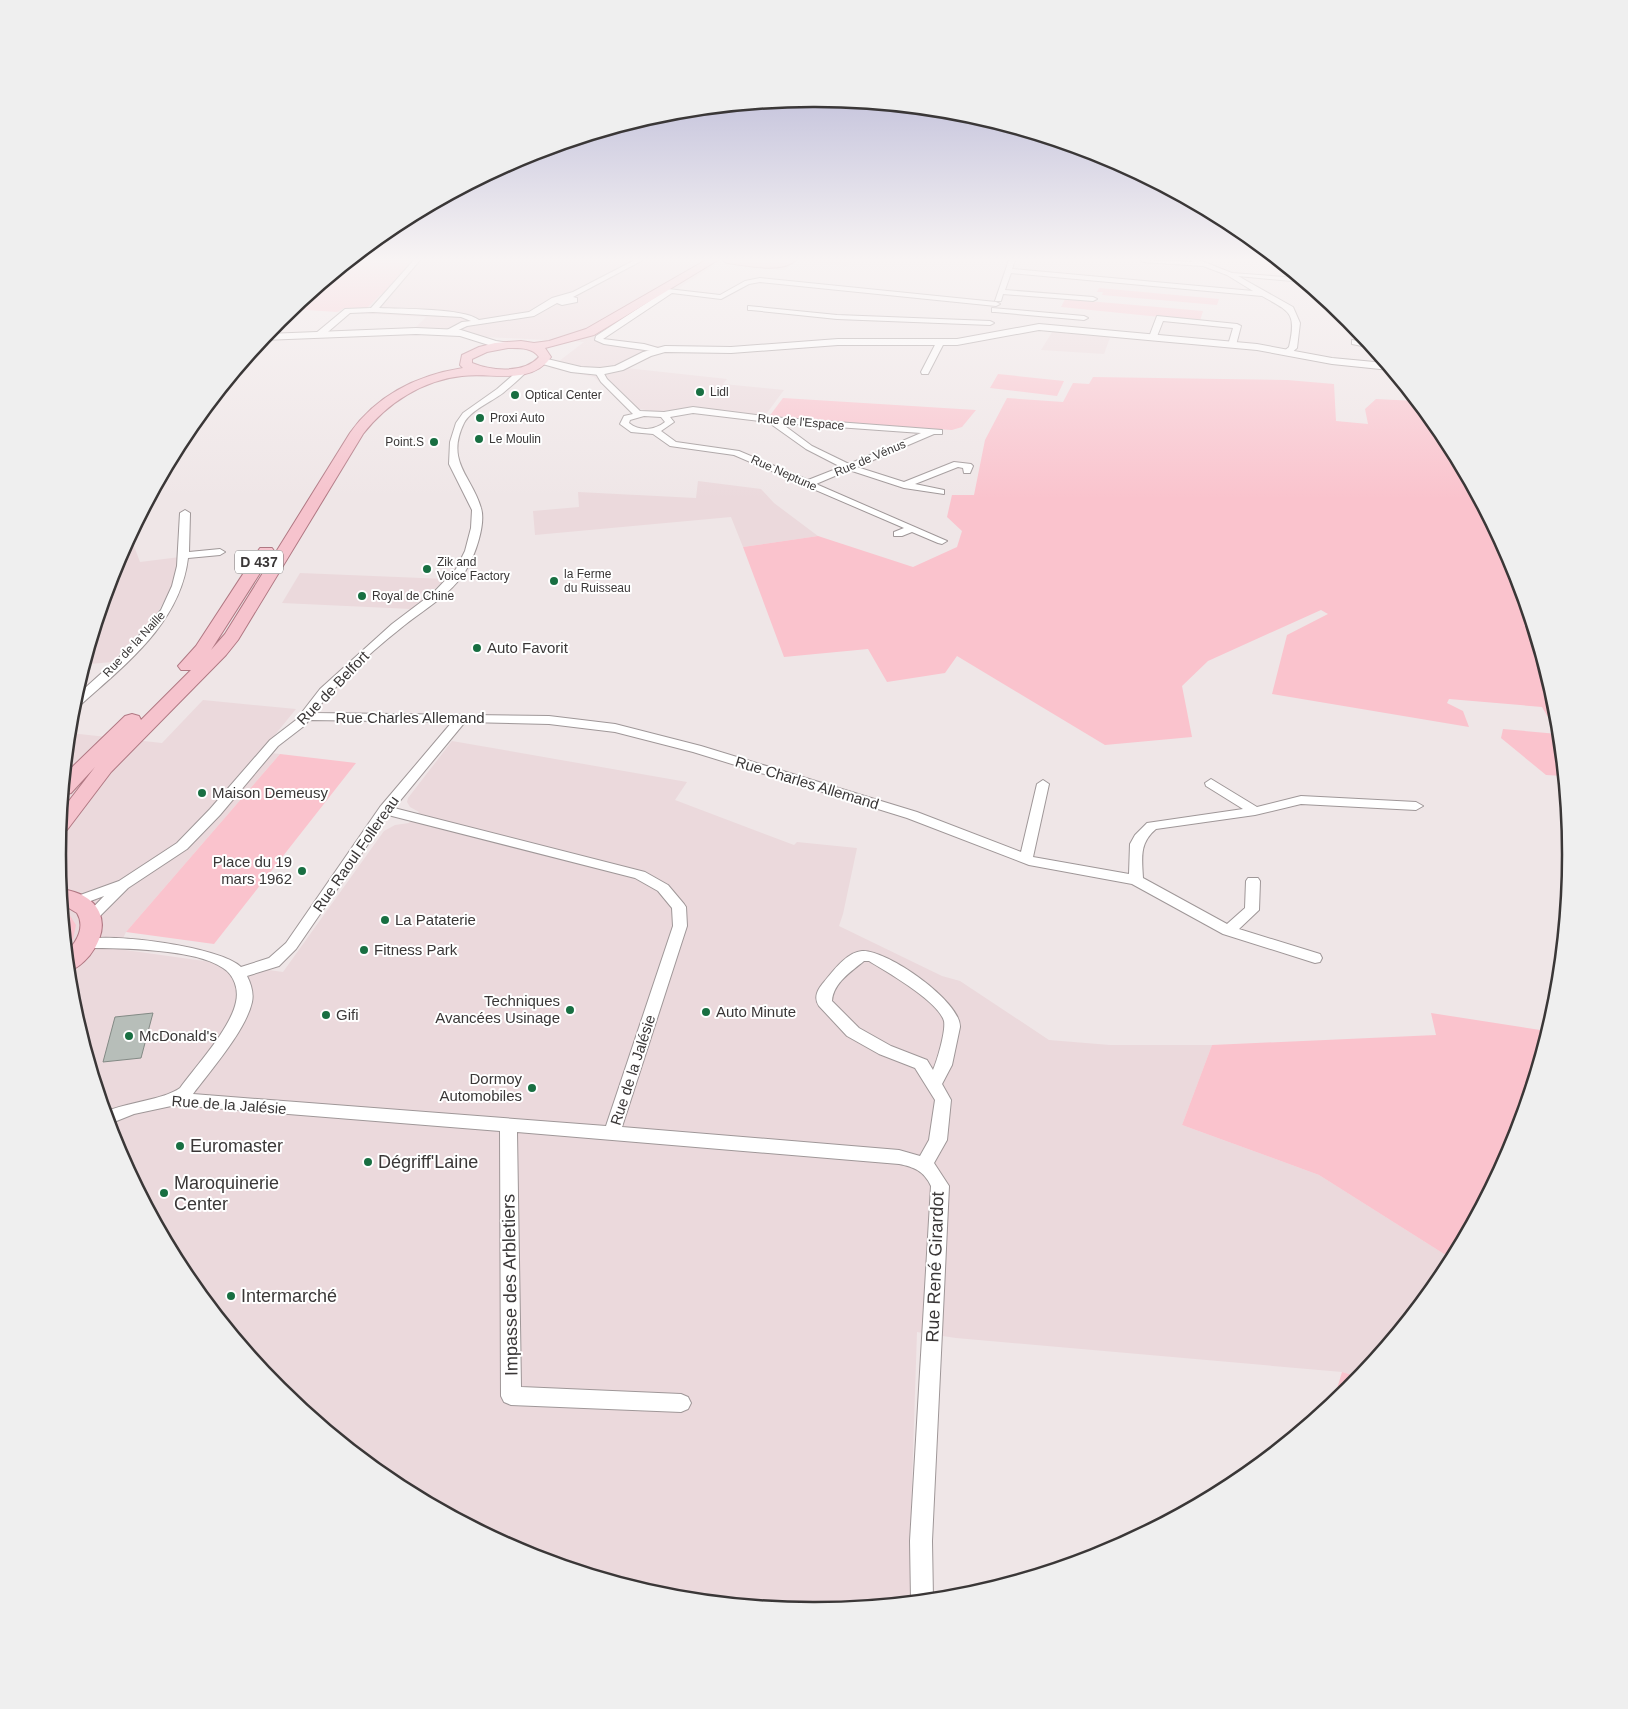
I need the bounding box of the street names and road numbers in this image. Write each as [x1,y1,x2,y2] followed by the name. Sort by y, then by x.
[757,411,845,433] street label: Rue de l'Espace
[832,437,908,479] street label: Rue de Vénus
[749,452,819,494] street label: Rue Neptune
[235,550,283,574] road number: D 437
[100,608,168,680] street label: Rue de la Naille
[293,647,373,728] street label: Rue de Belfort
[335,709,485,726] street label: Rue Charles Allemand
[733,753,881,812] street label: Rue Charles Allemand
[309,792,402,915] street label: Rue Raoul Follereau
[607,1012,658,1127] street label: Rue de la Jalésie
[171,1092,287,1117] street label: Rue de la Jalésie
[922,1191,948,1343] street label: Rue René Girardot
[498,1194,522,1376] street label: Impasse des Arbletiers

